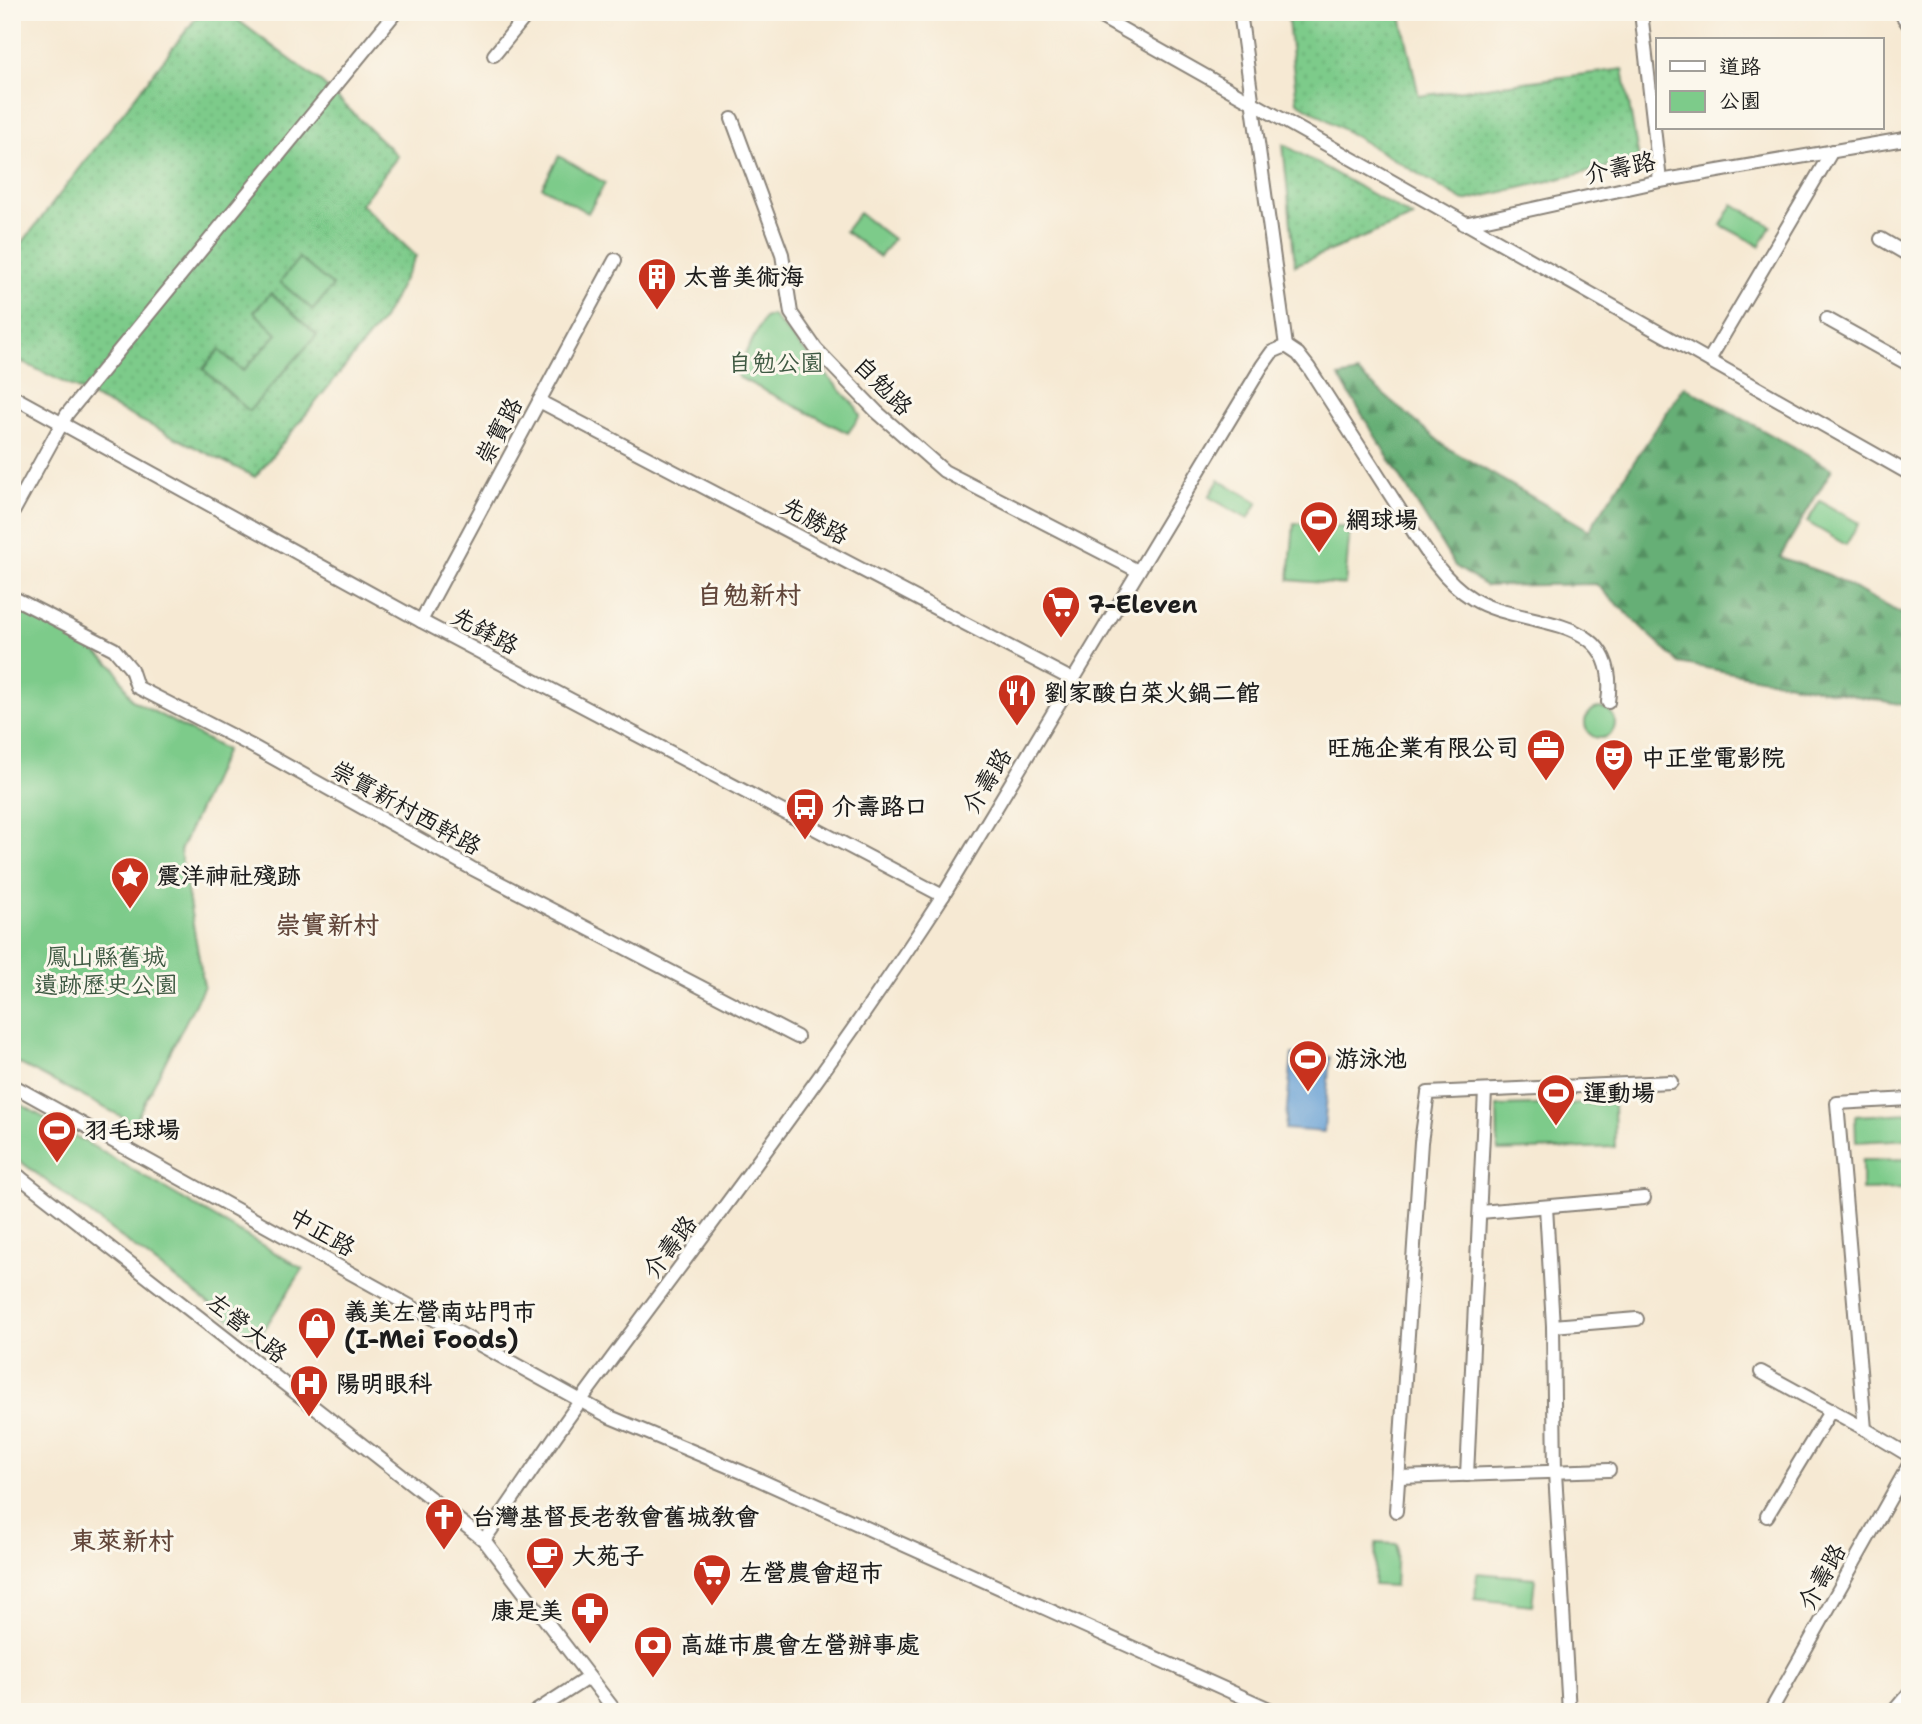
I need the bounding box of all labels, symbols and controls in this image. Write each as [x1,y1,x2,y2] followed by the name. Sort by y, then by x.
[1656,38,1884,130] legend
[1719,53,1761,81] text: 道路
[1719,87,1761,115] text: 公園
[1581,145,1659,191] street label: 介壽路
[636,256,678,311] building icon: 太普美術海
[684,261,804,293] place label: 太普美術海
[728,347,824,379] park label: 自勉公園
[846,349,920,423] street label: 自勉路
[468,392,530,470] street label: 崇實路
[776,490,854,552] street label: 先勝路
[1298,499,1340,554] sports icon: 網球場
[1346,504,1418,536] place label: 網球場
[697,577,801,612] district label: 自勉新村
[1040,584,1082,639] supermarket icon: 7-Eleven
[1088,589,1198,621] place label: 7-Eleven
[446,600,524,662] street label: 先鋒路
[996,672,1038,727] restaurant icon: 劉家酸白菜火鍋二館
[1044,677,1260,709] place label: 劉家酸白菜火鍋二館
[1525,727,1567,782] office icon: 旺施企業有限公司
[1327,732,1519,764] place label: 旺施企業有限公司
[1593,737,1635,792] theatre icon: 中正堂電影院
[955,742,1019,820] street label: 介壽路
[1641,742,1785,774] place label: 中正堂電影院
[325,753,487,863] street label: 崇實新村西幹路
[784,786,826,841] bus stop icon: 介壽路口
[832,791,928,823] place label: 介壽路口
[109,855,151,910] place icon: 震洋神社殘跡
[157,860,301,892] place label: 震洋神社殘跡
[275,907,379,942] district label: 崇實新村
[34,941,178,1001] park label: 鳳山縣舊城 遺跡歷史公園
[1287,1038,1329,1093] sports icon: 游泳池
[1335,1043,1407,1075] place label: 游泳池
[1535,1072,1577,1127] sports icon: 運動場
[1583,1077,1655,1109] place label: 運動場
[36,1109,78,1164] sports icon: 羽毛球場
[84,1114,180,1146] place label: 羽毛球場
[283,1200,361,1264] street label: 中正路
[636,1209,704,1285] street label: 介壽路
[200,1285,294,1371] street label: 左營大路
[344,1296,536,1356] place label: 義美左營南站門市 (I-Mei Foods)
[296,1305,338,1360] shop icon: 義美左營南站門市 (I-Mei Foods)
[288,1363,330,1418] hospital icon: 陽明眼科
[336,1368,433,1400] place label: 陽明眼科
[423,1496,465,1551] church icon: 台灣基督長老教會舊城教會
[471,1501,759,1533] place label: 台灣基督長老教會舊城教會
[70,1523,174,1558] district label: 東萊新村
[524,1535,566,1590] cafe icon: 大苑子
[1791,1538,1853,1616] street label: 介壽路
[572,1540,644,1572] place label: 大苑子
[691,1552,733,1607] supermarket icon: 左營農會超市
[739,1557,883,1589] place label: 左營農會超市
[569,1590,611,1645] pharmacy icon: 康是美
[491,1595,563,1627] place label: 康是美
[632,1624,674,1679] bank icon: 高雄市農會左營辦事處
[680,1629,920,1661] place label: 高雄市農會左營辦事處

